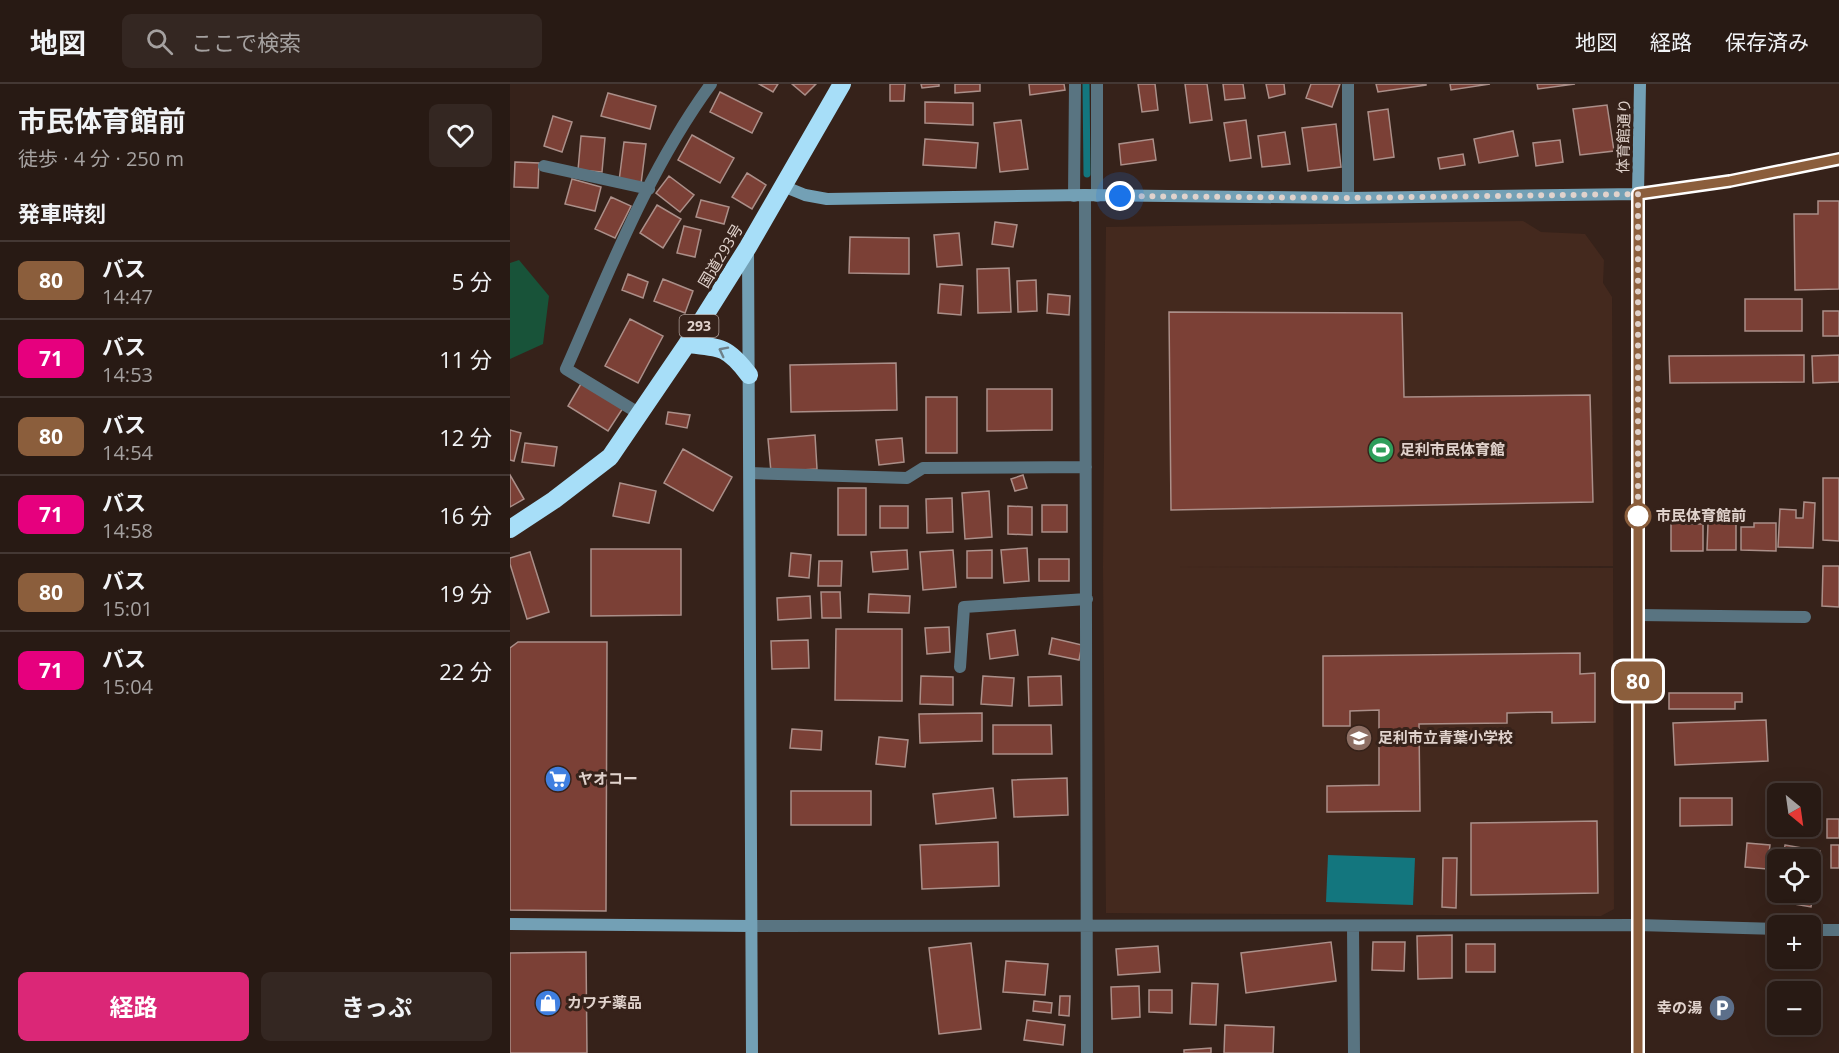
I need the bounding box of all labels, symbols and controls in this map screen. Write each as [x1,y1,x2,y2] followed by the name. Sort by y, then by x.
[122,14,542,68] search box
[30,23,86,61] text: 地図
[143,25,176,58] icon: search
[191,27,301,57] text: ここで検索
[1575,28,1617,56] text: 地図
[1650,28,1692,56] text: 経路
[1725,28,1809,56] text: 保存済み
[1612,98,1634,174] street label: 体育館通り
[18,101,186,139] text: 市民体育館前
[429,104,492,167] button: heart
[18,145,184,172] text: 徒歩 · 4 分 · 250 m
[1105,181,1135,211] your location
[18,198,106,228] text: 発車時刻
[693,220,747,291] street label: 国道293号
[102,253,146,283] text: バス
[39,266,63,294] text: 80
[452,266,492,296] text: 5 分
[102,283,153,310] text: 14:47
[680,315,718,337] road number: 293
[102,331,146,361] text: バス
[39,344,63,372] text: 71
[439,344,492,374] text: 11 分
[718,346,729,358] one-way arrow
[102,361,153,388] text: 14:53
[102,409,146,439] text: バス
[39,422,63,450] text: 80
[439,422,492,452] text: 12 分
[1366,435,1396,465] sports icon: 足利市民体育館
[102,439,153,466] text: 14:54
[1400,439,1505,459] place label: 足利市民体育館
[102,487,146,517] text: バス
[39,500,63,528] text: 71
[439,500,492,530] text: 16 分
[1625,503,1651,529] marker: 市民体育館前
[1656,505,1746,525] place label: 市民体育館前
[102,517,153,544] text: 14:58
[102,565,146,595] text: バス
[39,578,63,606] text: 80
[439,578,492,608] text: 19 分
[102,595,153,622] text: 15:01
[102,643,146,673] text: バス
[39,656,63,684] text: 71
[439,656,492,686] text: 22 分
[1611,662,1665,700] line badge: 80
[1626,667,1650,695] text: 80
[102,673,153,700] text: 15:04
[1344,723,1374,753] school or university icon: 足利市立青葉小学校
[1378,727,1513,747] place label: 足利市立青葉小学校
[543,764,573,794] supermarket icon: ヤオコー
[578,768,638,788] place label: ヤオコー
[1767,783,1821,837] north arrow
[1767,783,1821,1035] map controls
[1767,849,1821,903] button: locate
[1767,915,1821,969] button: +
[18,972,249,1041] button: 経路
[261,972,492,1041] button: きっぷ
[1767,981,1821,1035] button: −
[533,988,563,1018] shop icon: カワチ薬品
[567,992,642,1012] place label: カワチ薬品
[1707,993,1737,1023] parking icon: 幸の湯
[1657,997,1702,1017] place label: 幸の湯

